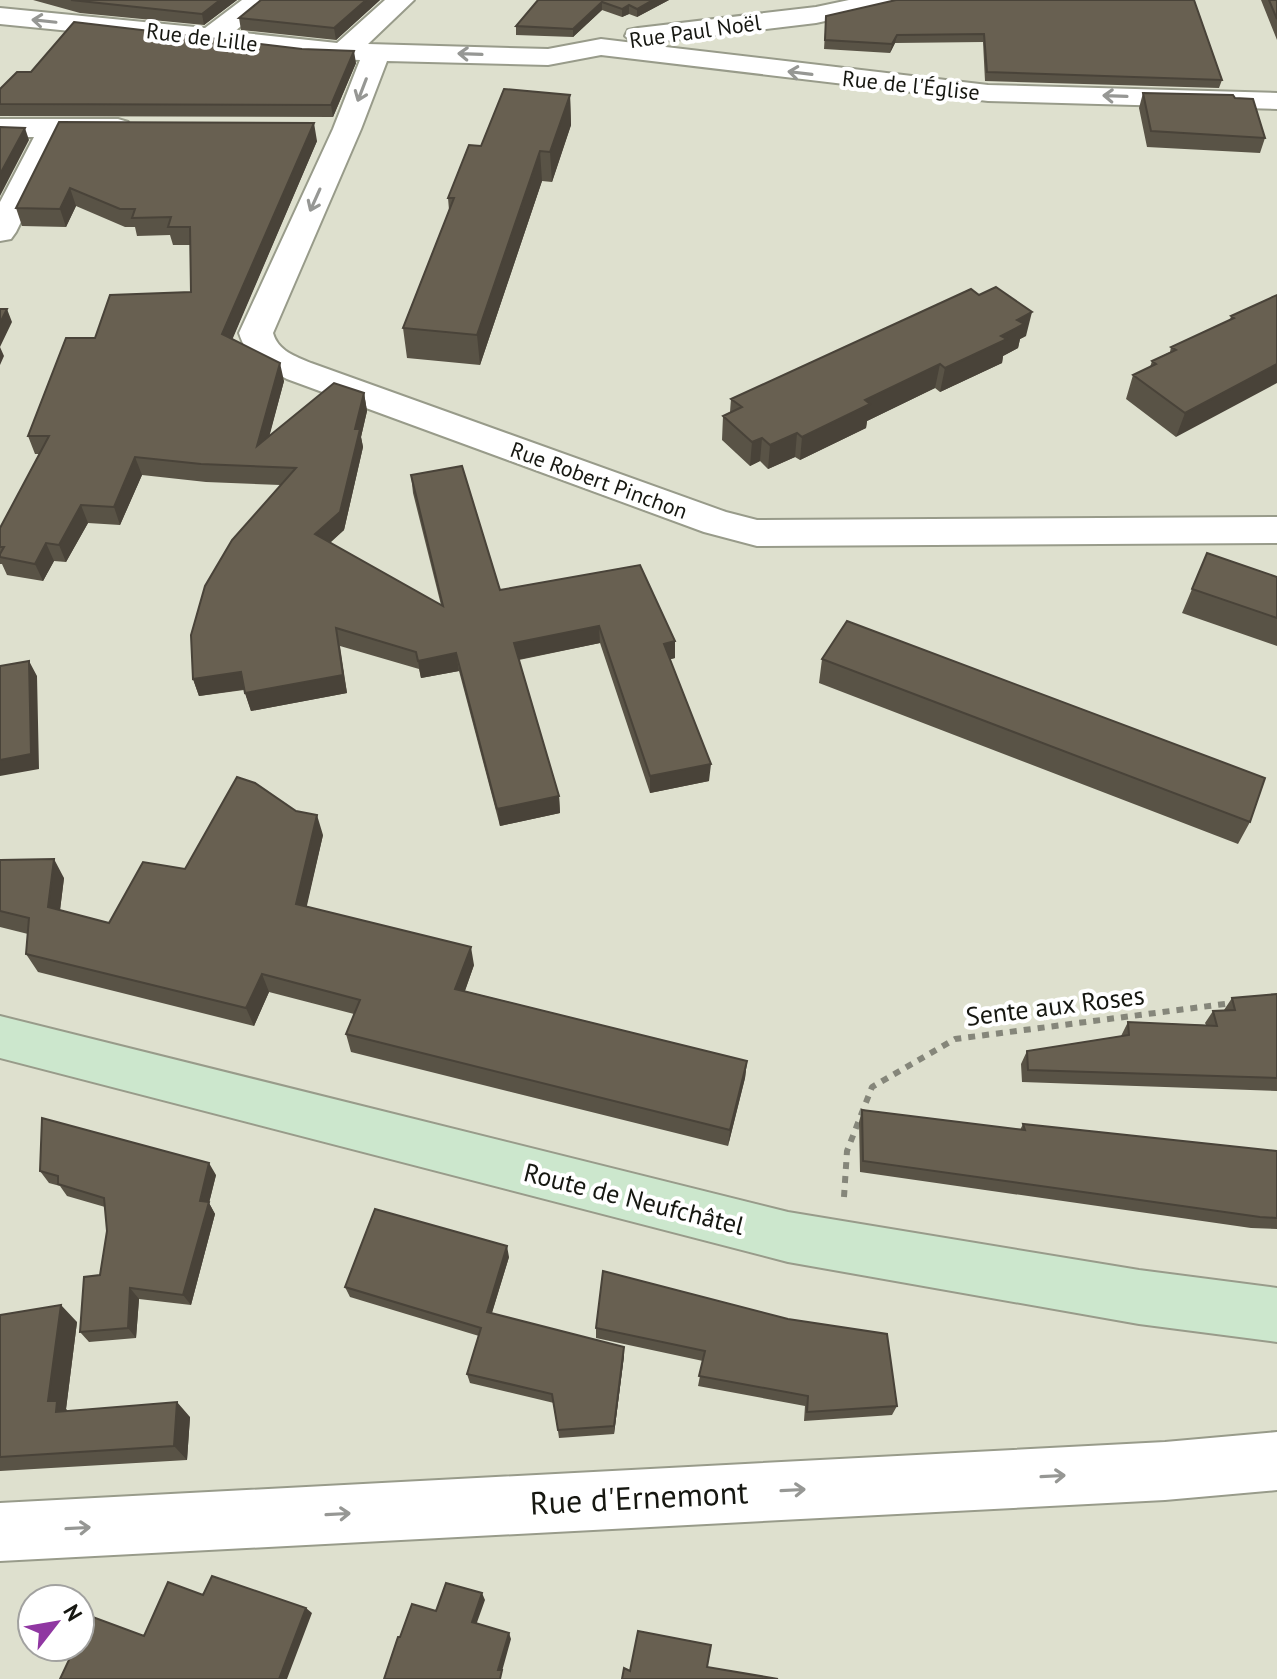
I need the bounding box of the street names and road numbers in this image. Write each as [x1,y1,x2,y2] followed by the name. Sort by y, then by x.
[627,8,763,54] street label: Rue Paul Noël
[145,16,259,58] street label: Rue de Lille
[841,64,981,106] street label: Rue de l'Église
[507,435,691,525] street label: Rue Robert Pinchon
[964,978,1146,1033] street label: Sente aux Roses
[521,1155,748,1242] street label: Route de Neufchâtel
[529,1470,749,1524] street label: Rue d'Ernemont

